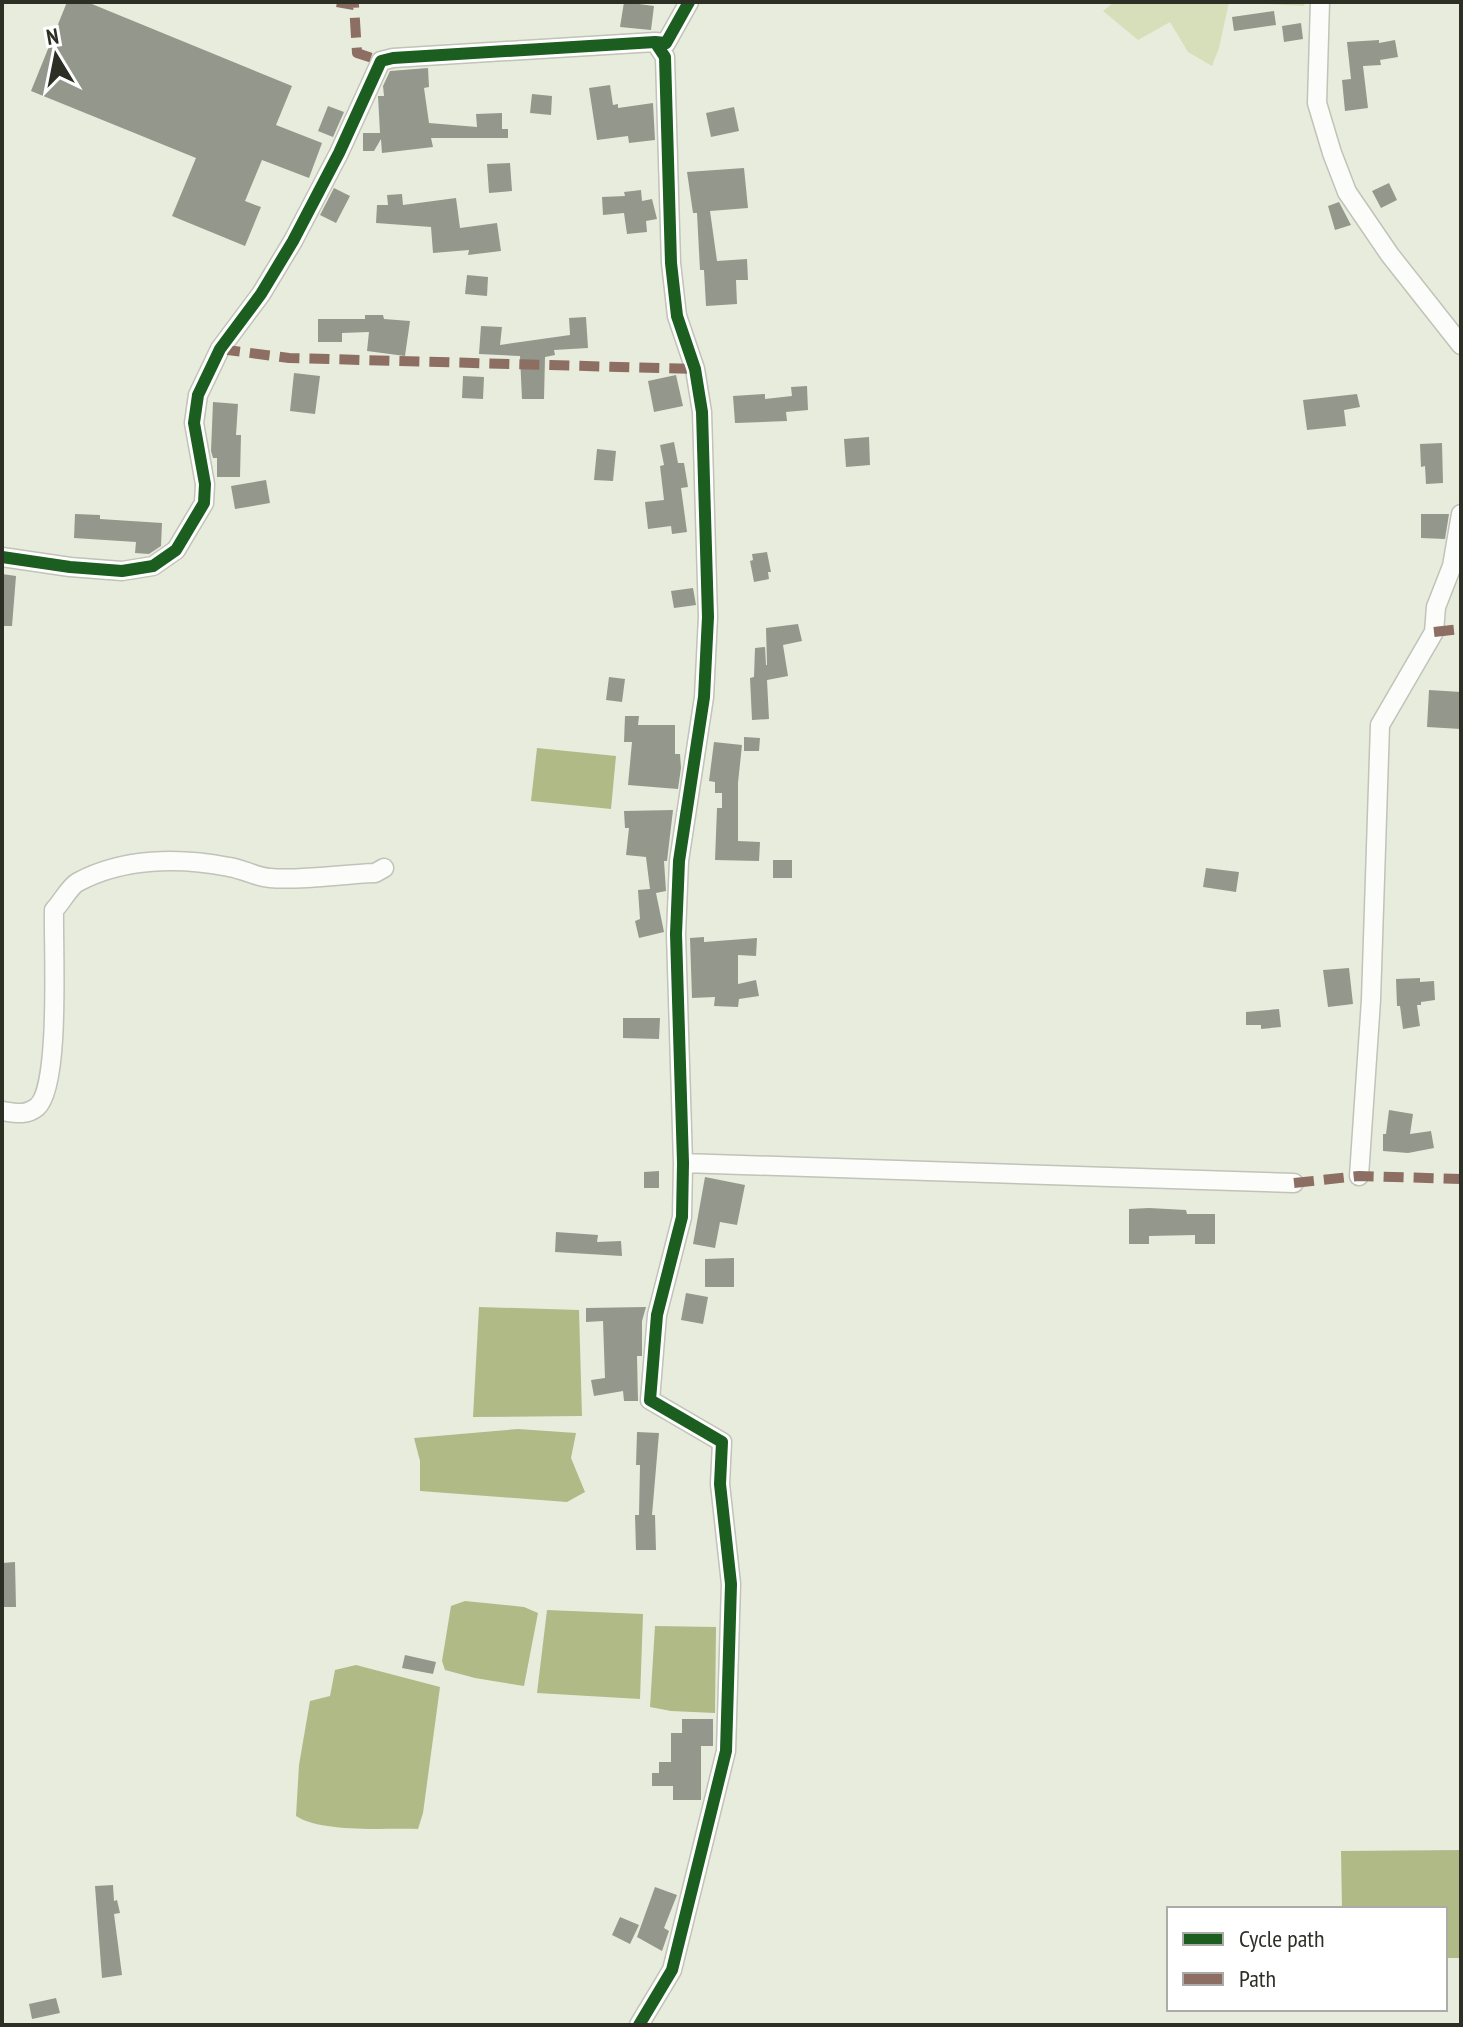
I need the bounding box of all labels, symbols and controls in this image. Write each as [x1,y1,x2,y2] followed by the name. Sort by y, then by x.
[16,16,96,96] north arrow
[44,21,61,51] text: N
[1167,1907,1447,2011] legend
[1239,1923,1325,1954] text: Cycle path
[1239,1963,1276,1994] text: Path

